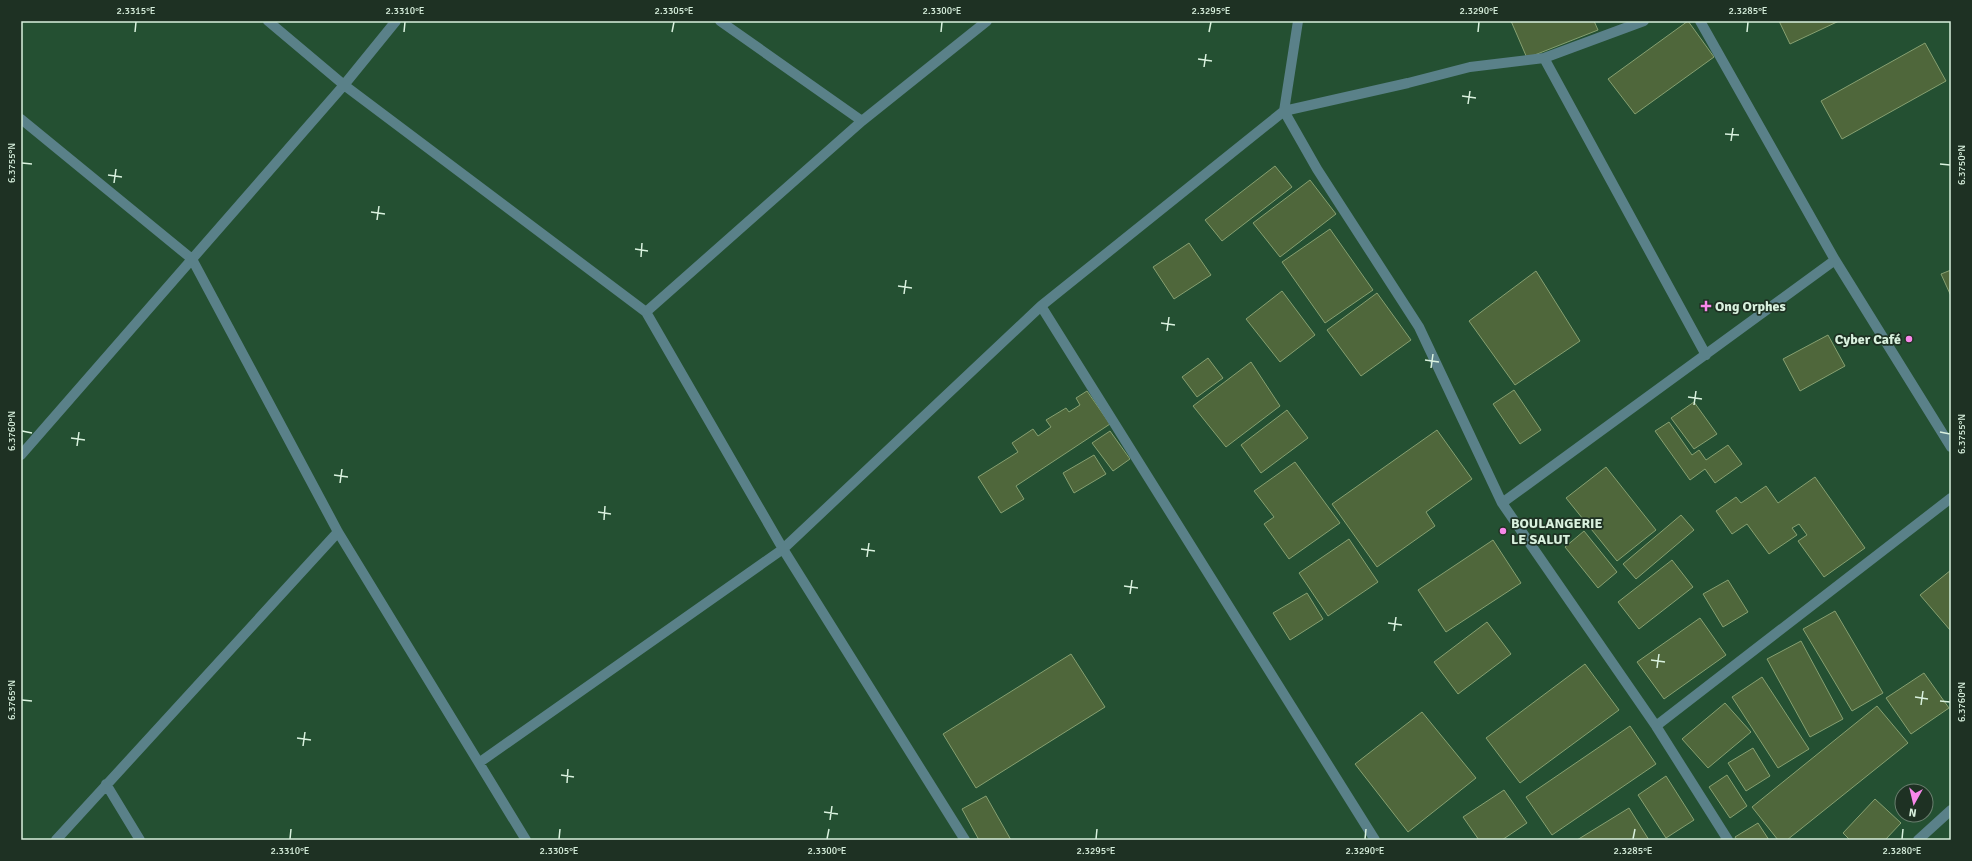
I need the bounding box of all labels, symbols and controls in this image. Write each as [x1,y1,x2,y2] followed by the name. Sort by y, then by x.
[117,5,156,17] text: 2.3315°E
[386,5,425,17] text: 2.3310°E
[655,5,694,17] text: 2.3305°E
[923,5,962,17] text: 2.3300°E
[1192,5,1231,17] text: 2.3295°E
[1460,5,1499,17] text: 2.3290°E
[1729,5,1768,17] text: 2.3285°E
[6,143,18,183] text: 6.3755°N
[1956,145,1968,185] text: 6.3750°N
[1715,298,1786,315] place label: Ong Orphes
[1700,300,1712,312] marker: Ong Orphes
[1835,331,1901,348] place label: Cyber Café
[1904,334,1914,344] marker: Cyber Café
[6,411,18,451] text: 6.3760°N
[1956,414,1968,454] text: 6.3755°N
[1511,515,1602,548] place label: BOULANGERIE LE SALUT
[1498,526,1508,536] marker: BOULANGERIE LE SALUT
[6,680,18,720] text: 6.3765°N
[1956,682,1968,722] text: 6.3760°N
[1894,783,1934,823] north arrow
[1908,805,1917,819] text: N
[271,845,310,857] text: 2.3310°E
[540,845,579,857] text: 2.3305°E
[808,845,847,857] text: 2.3300°E
[1077,845,1116,857] text: 2.3295°E
[1346,845,1385,857] text: 2.3290°E
[1614,845,1653,857] text: 2.3285°E
[1883,845,1922,857] text: 2.3280°E

